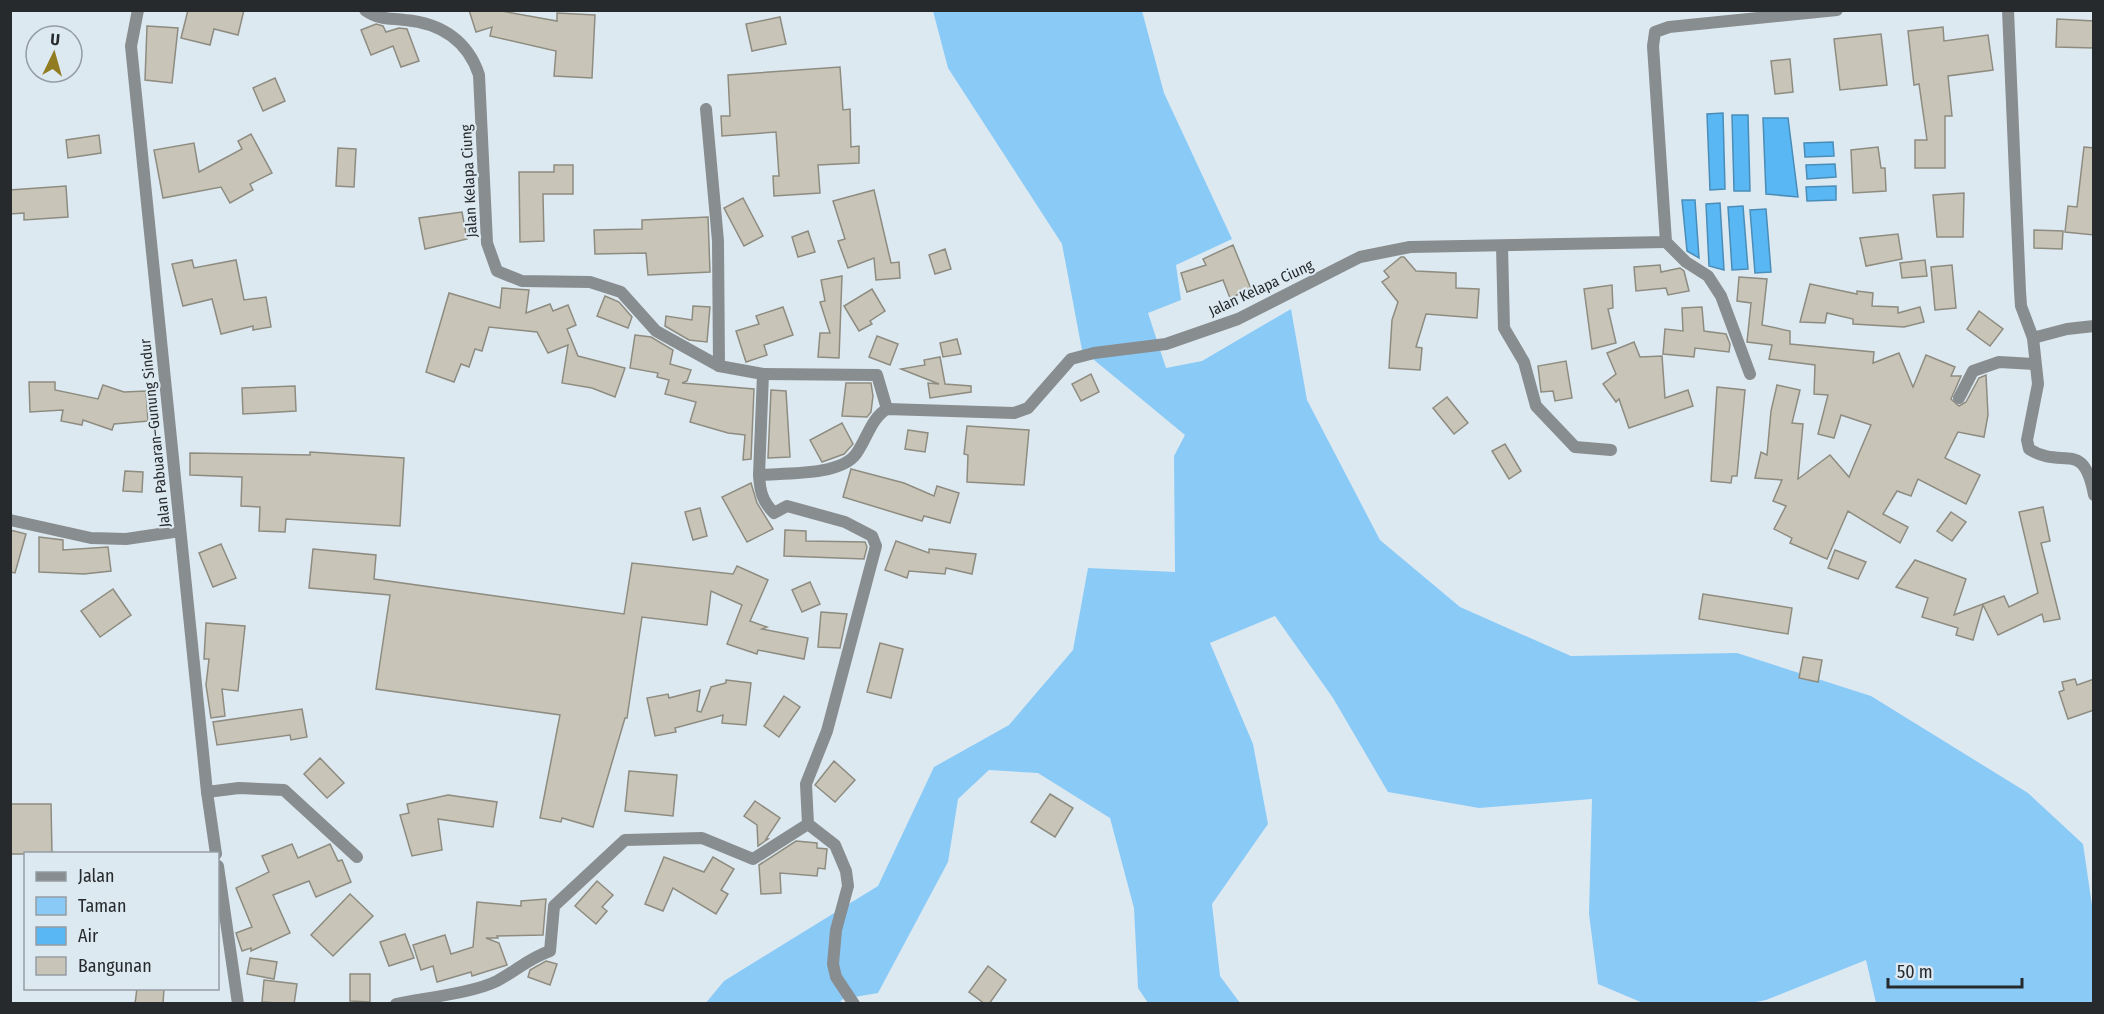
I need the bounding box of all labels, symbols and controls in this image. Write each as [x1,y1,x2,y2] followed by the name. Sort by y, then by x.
[24,24,84,84] north arrow
[50,30,61,49] text: U
[457,124,481,238] street label: Jalan Kelapa Ciung
[1206,256,1316,320] street label: Jalan Kelapa Ciung
[136,337,174,528] street label: Jalan Pabuaran–Gunung Sindur
[24,852,219,990] legend
[78,865,115,887] text: Jalan
[78,895,126,917] text: Taman
[78,925,99,947] text: Air
[1888,951,2022,989] scale bar
[78,955,152,977] text: Bangunan
[1897,961,1933,983] text: 50 m

